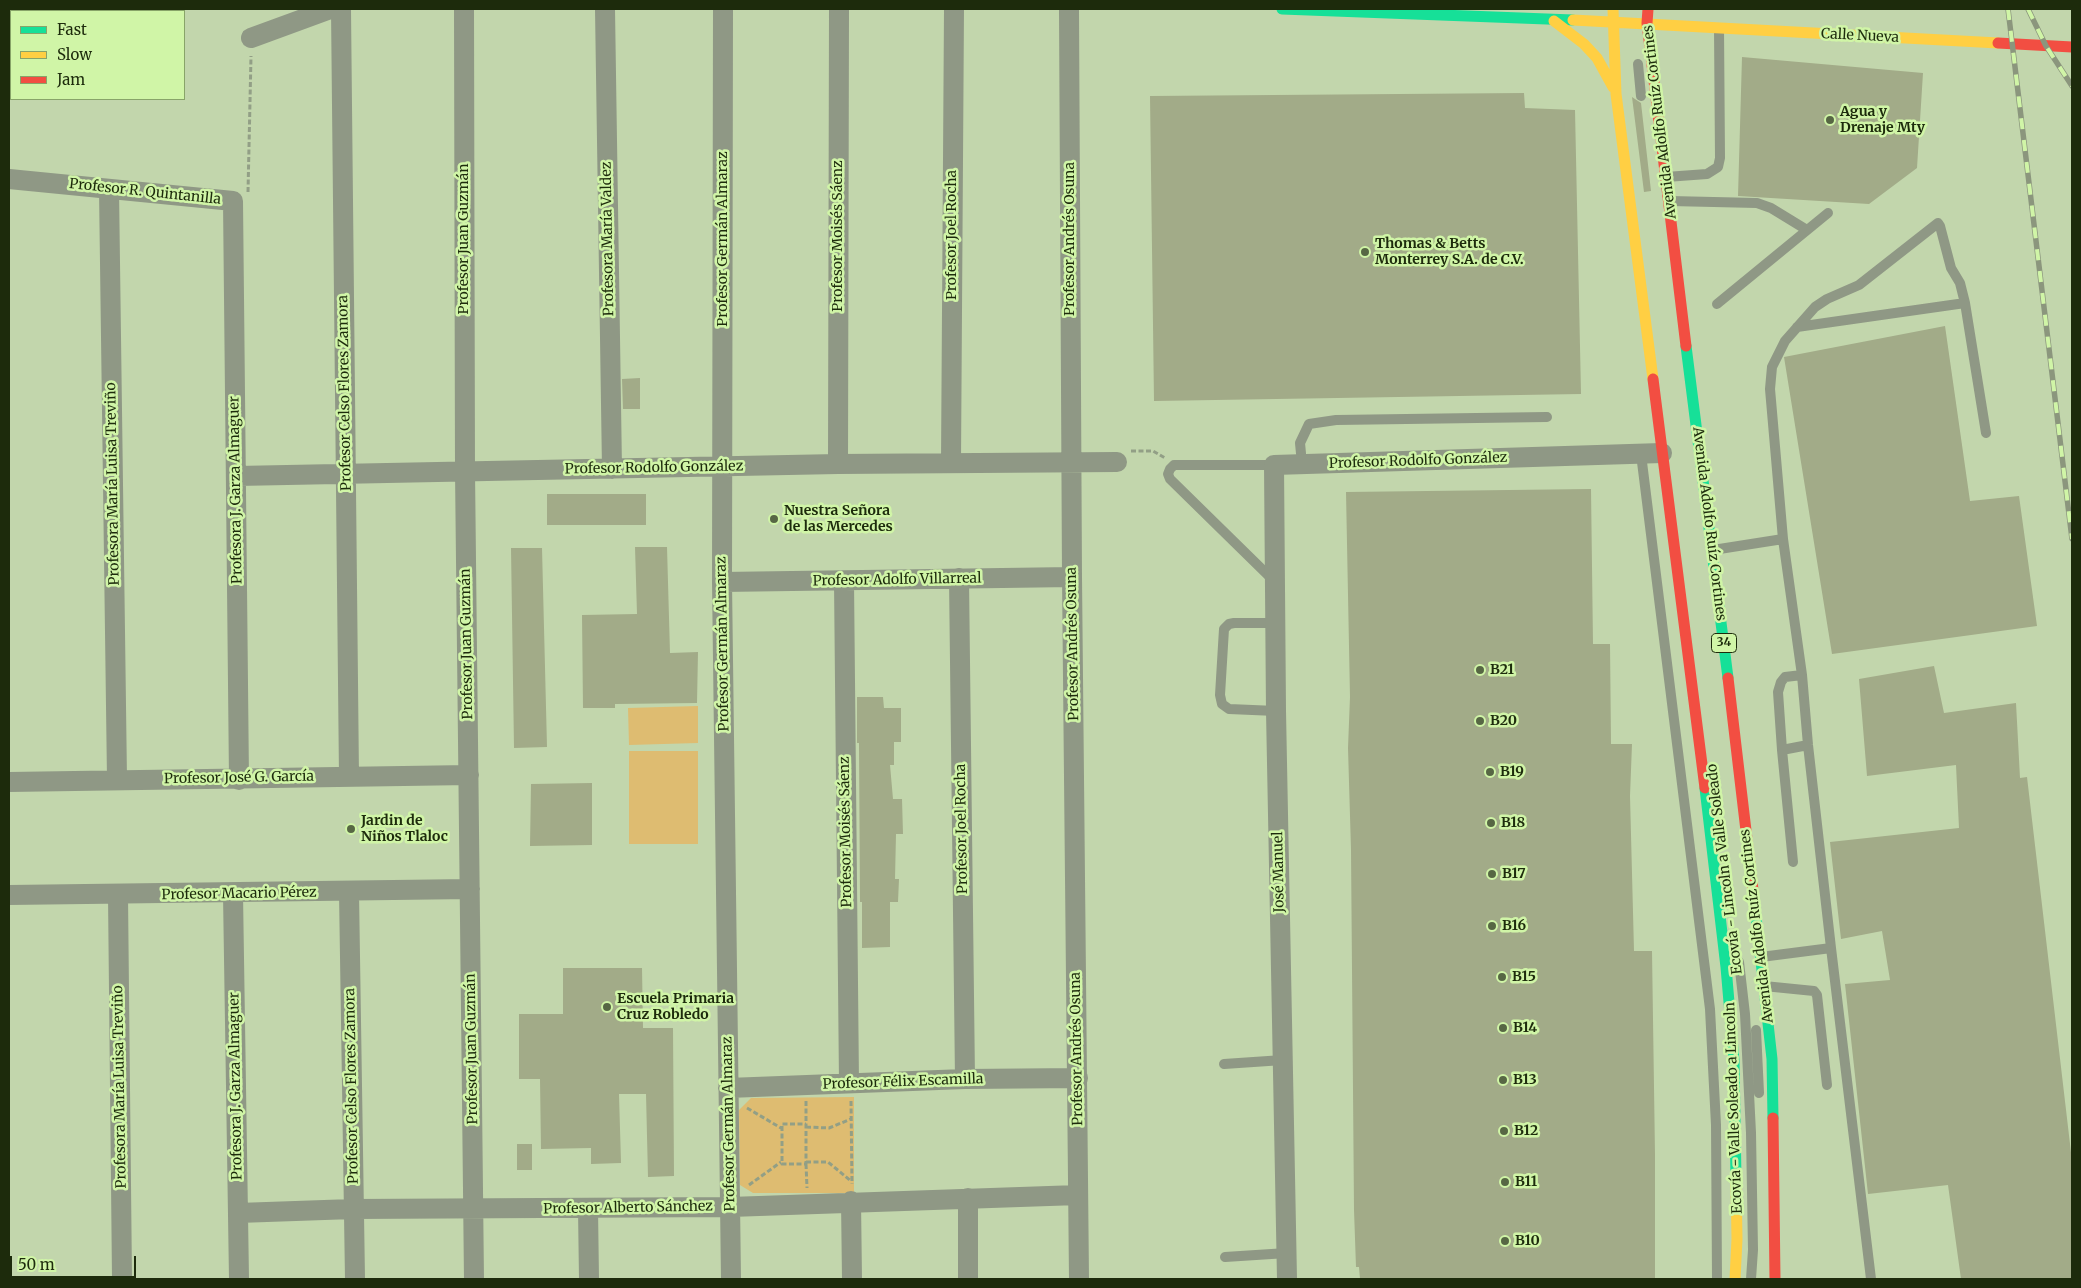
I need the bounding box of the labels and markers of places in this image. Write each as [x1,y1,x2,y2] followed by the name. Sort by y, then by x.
[1840,104,1925,136] place label: Agua y Drenaje Mty
[1824,114,1836,126] marker: Agua y Drenaje Mty
[1375,236,1524,268] place label: Thomas & Betts Monterrey S.A. de C.V.
[1359,246,1371,258] marker: Thomas & Betts Monterrey S.A. de C.V.
[784,503,893,536] place label: Nuestra Señora de las Mercedes
[768,513,780,525] marker: Nuestra Señora de las Mercedes
[1490,662,1514,678] place label: B21
[1474,664,1486,676] marker: B21
[1490,713,1517,729] place label: B20
[1474,715,1486,727] marker: B20
[1500,764,1524,780] place label: B19
[1484,766,1496,778] marker: B19
[361,813,448,846] place label: Jardin de Niños Tlaloc
[1501,815,1525,831] place label: B18
[1485,817,1497,829] marker: B18
[345,823,357,835] marker: Jardin de Niños Tlaloc
[1502,866,1526,882] place label: B17
[1486,868,1498,880] marker: B17
[1502,918,1526,934] place label: B16
[1486,920,1498,932] marker: B16
[1512,969,1536,985] place label: B15
[1496,971,1508,983] marker: B15
[617,991,734,1024] place label: Escuela Primaria Cruz Robledo
[601,1001,613,1013] marker: Escuela Primaria Cruz Robledo
[1513,1020,1537,1036] place label: B14
[1497,1022,1509,1034] marker: B14
[1513,1072,1537,1088] place label: B13
[1497,1074,1509,1086] marker: B13
[1514,1123,1538,1139] place label: B12
[1498,1125,1510,1137] marker: B12
[1515,1174,1537,1190] place label: B11
[1499,1176,1511,1188] marker: B11
[1515,1233,1540,1249] place label: B10
[1499,1235,1511,1247] marker: B10

